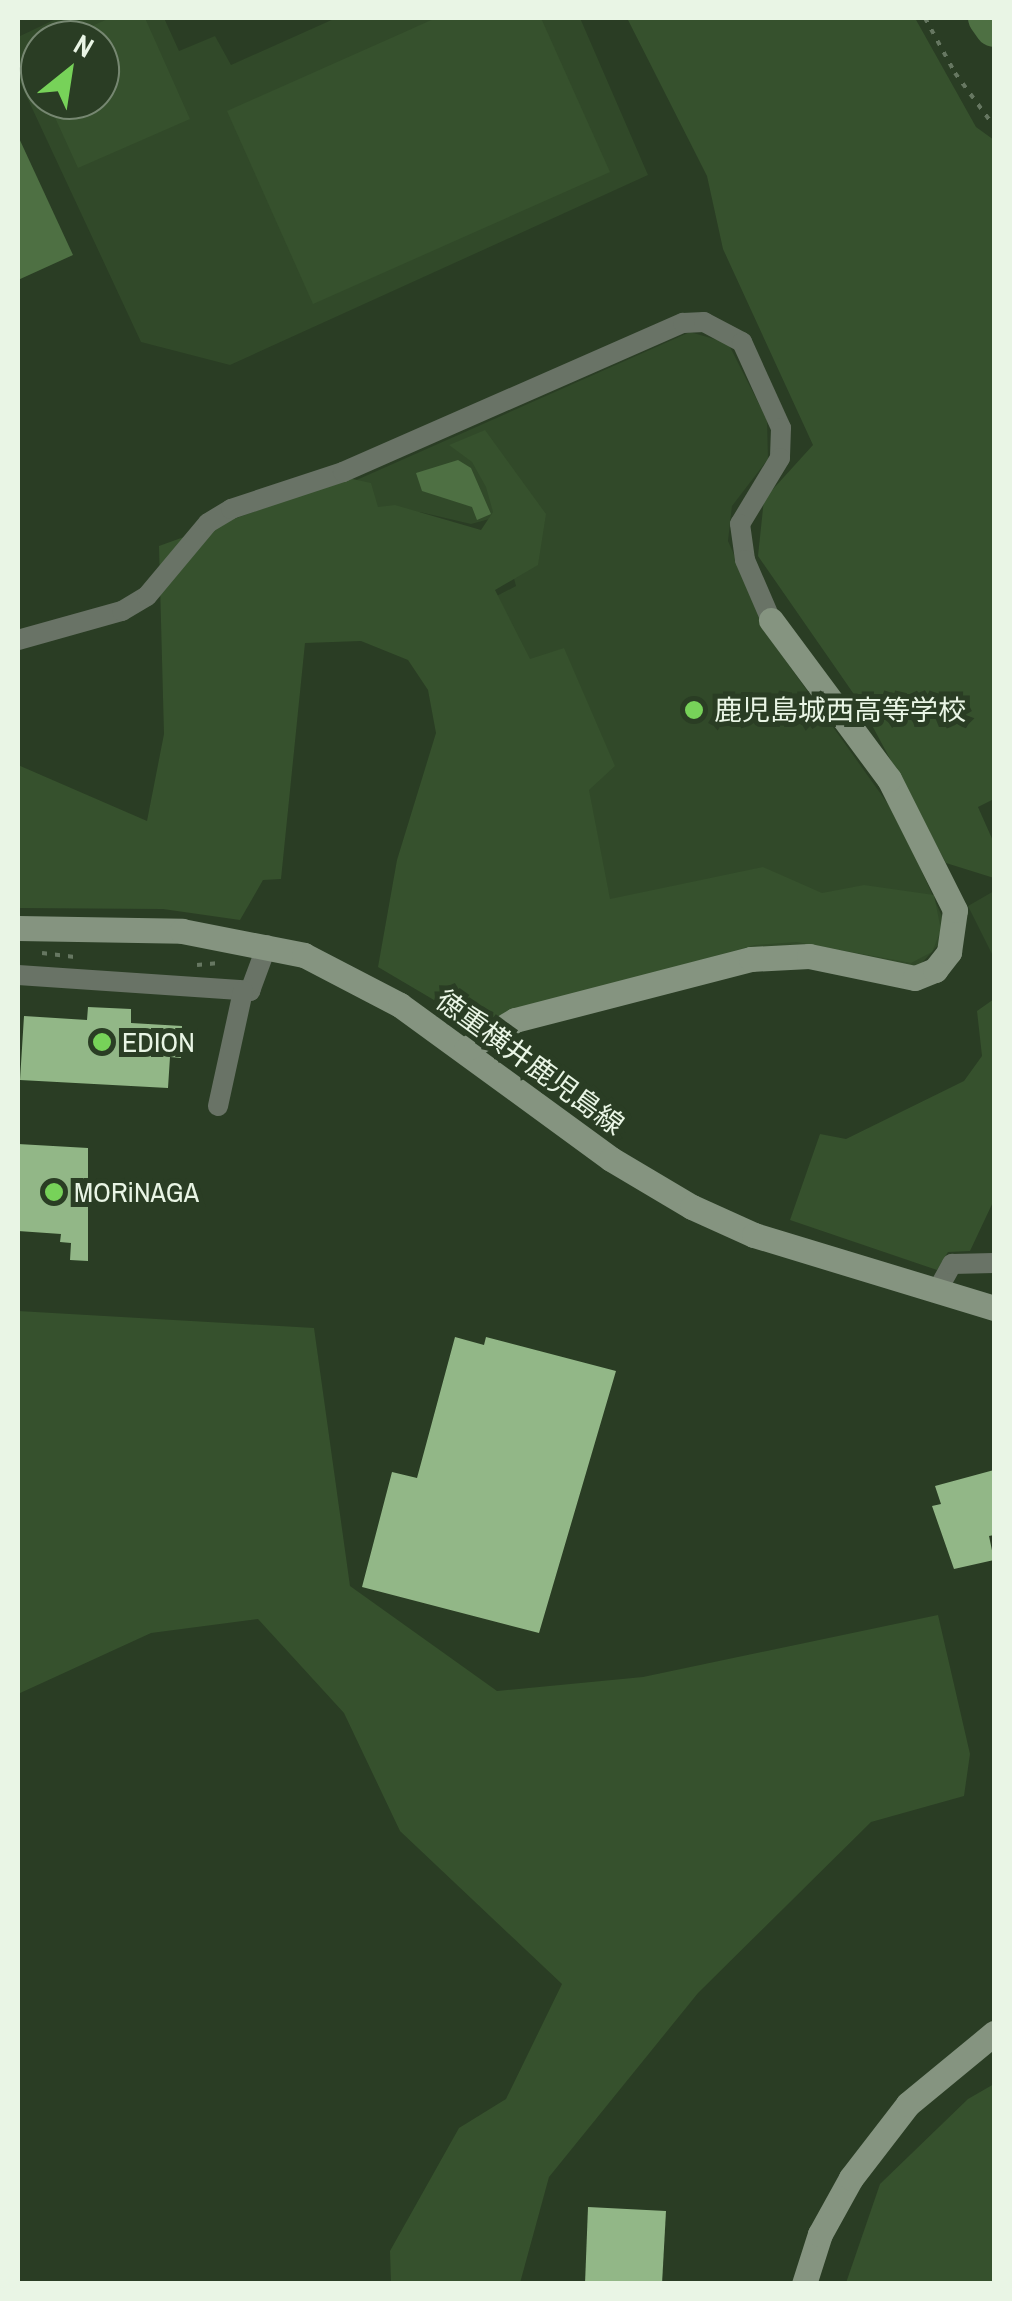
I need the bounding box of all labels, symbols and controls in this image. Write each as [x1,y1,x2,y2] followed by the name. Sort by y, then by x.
[20,20,120,120] north arrow
[67,25,101,66] text: N
[714,693,966,727] place label: 鹿児島城西高等学校
[683,699,705,721] marker: 鹿児島城西高等学校
[430,983,630,1141] street label: 徳重横井鹿児島線
[122,1025,195,1059] place label: EDION
[91,1031,113,1053] marker: EDION
[74,1175,199,1209] place label: MORiNAGA
[43,1181,65,1203] marker: MORiNAGA

